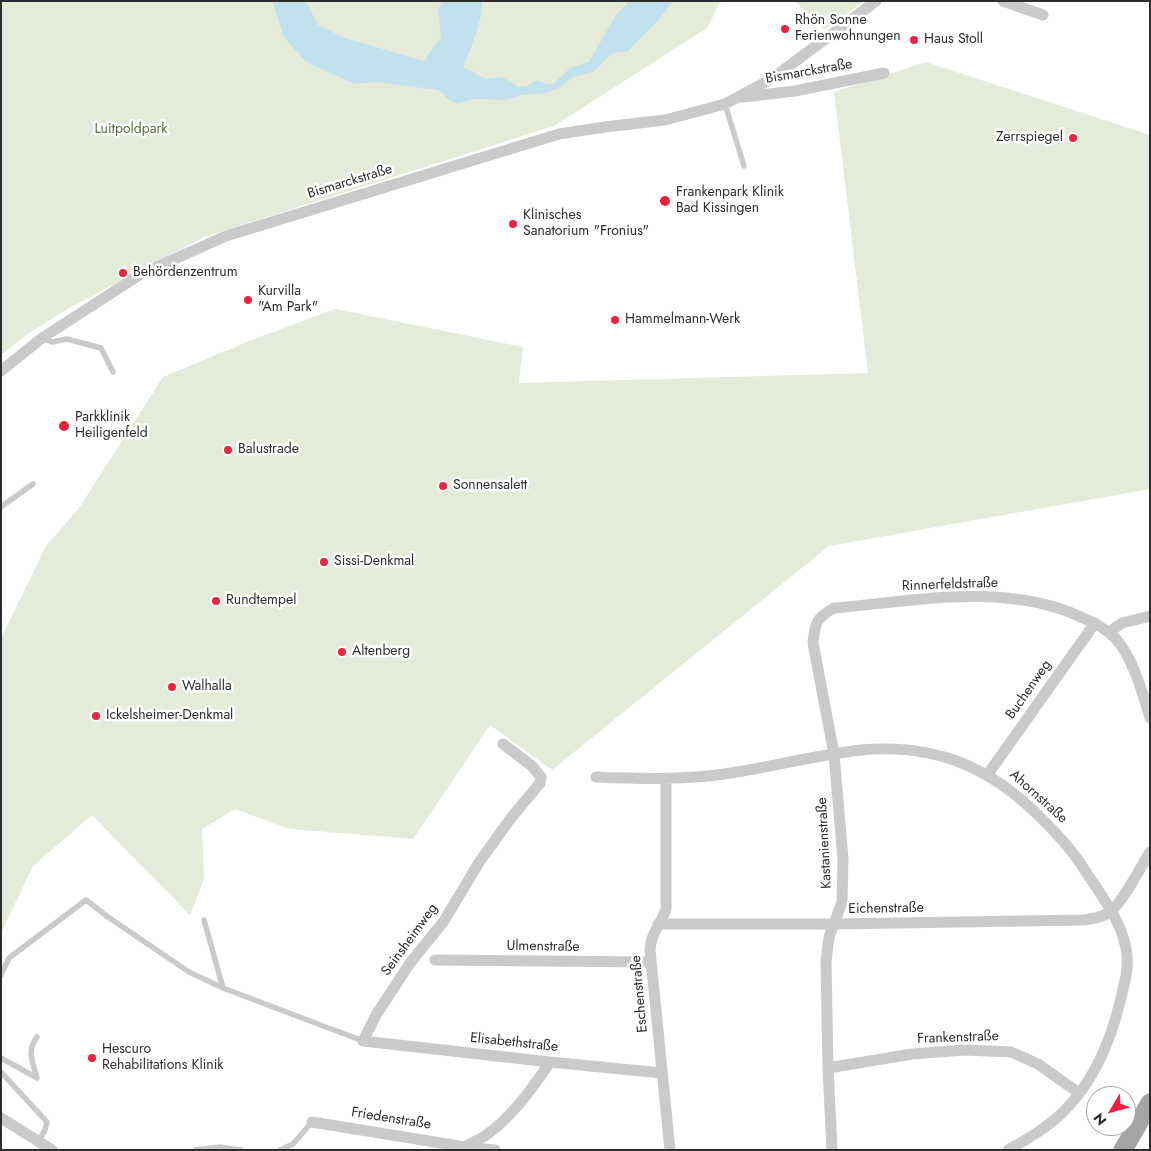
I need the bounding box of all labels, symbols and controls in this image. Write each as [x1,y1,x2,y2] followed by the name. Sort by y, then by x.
[795,13,901,46] place label: Rhön Sonne Ferienwohnungen
[779,23,791,35] marker: Rhön Sonne Ferienwohnungen
[924,32,983,48] place label: Haus Stoll
[908,34,920,46] marker: Haus Stoll
[764,56,854,88] street label: Bismarckstraße
[95,122,167,138] park label: Luitpoldpark
[996,130,1063,146] place label: Zerrspiegel
[1067,132,1079,144] marker: Zerrspiegel
[306,161,394,203] street label: Bismarckstraße
[676,185,784,218] place label: Frankenpark Klinik Bad Kissingen
[658,194,672,208] marker: Frankenpark Klinik Bad Kissingen
[523,208,649,240] place label: Klinisches Sanatorium "Fronius"
[507,218,519,230] marker: Klinisches Sanatorium "Fronius"
[133,265,238,281] place label: Behördenzentrum
[117,267,129,279] marker: Behördenzentrum
[258,284,318,316] place label: Kurvilla "Am Park"
[242,294,254,306] marker: Kurvilla "Am Park"
[625,312,740,328] place label: Hammelmann-Werk
[609,314,621,326] marker: Hammelmann-Werk
[75,410,148,442] place label: Parkklinik Heiligenfeld
[57,419,71,433] marker: Parkklinik Heiligenfeld
[238,442,299,458] place label: Balustrade
[222,444,234,456] marker: Balustrade
[453,478,527,494] place label: Sonnensalett
[437,480,449,492] marker: Sonnensalett
[334,554,414,570] place label: Sissi-Denkmal
[318,556,330,568] marker: Sissi-Denkmal
[902,575,998,595] street label: Rinnerfeldstraße
[226,593,296,609] place label: Rundtempel
[210,595,222,607] marker: Rundtempel
[352,644,410,660] place label: Altenberg
[336,646,348,658] marker: Altenberg
[1003,657,1055,723] street label: Buchenweg
[182,679,232,695] place label: Walhalla
[166,681,178,693] marker: Walhalla
[106,708,233,724] place label: Ickelsheimer-Denkmal
[90,710,102,722] marker: Ickelsheimer-Denkmal
[1006,767,1070,827] street label: Ahornstraße
[814,797,836,889] street label: Kastanienstraße
[848,900,924,918] street label: Eichenstraße
[378,901,442,979] street label: Seinsheimweg
[506,938,580,956] street label: Ulmenstraße
[628,955,652,1033] street label: Eschenstraße
[917,1028,999,1048] street label: Frankenstraße
[469,1030,559,1056] street label: Elisabethstraße
[102,1042,223,1074] place label: Hescuro Rehabilitations Klinik
[86,1052,98,1064] marker: Hescuro Rehabilitations Klinik
[1086,1086,1136,1136] north arrow
[350,1104,432,1134] street label: Friedenstraße
[1088,1109,1111,1130] text: N

